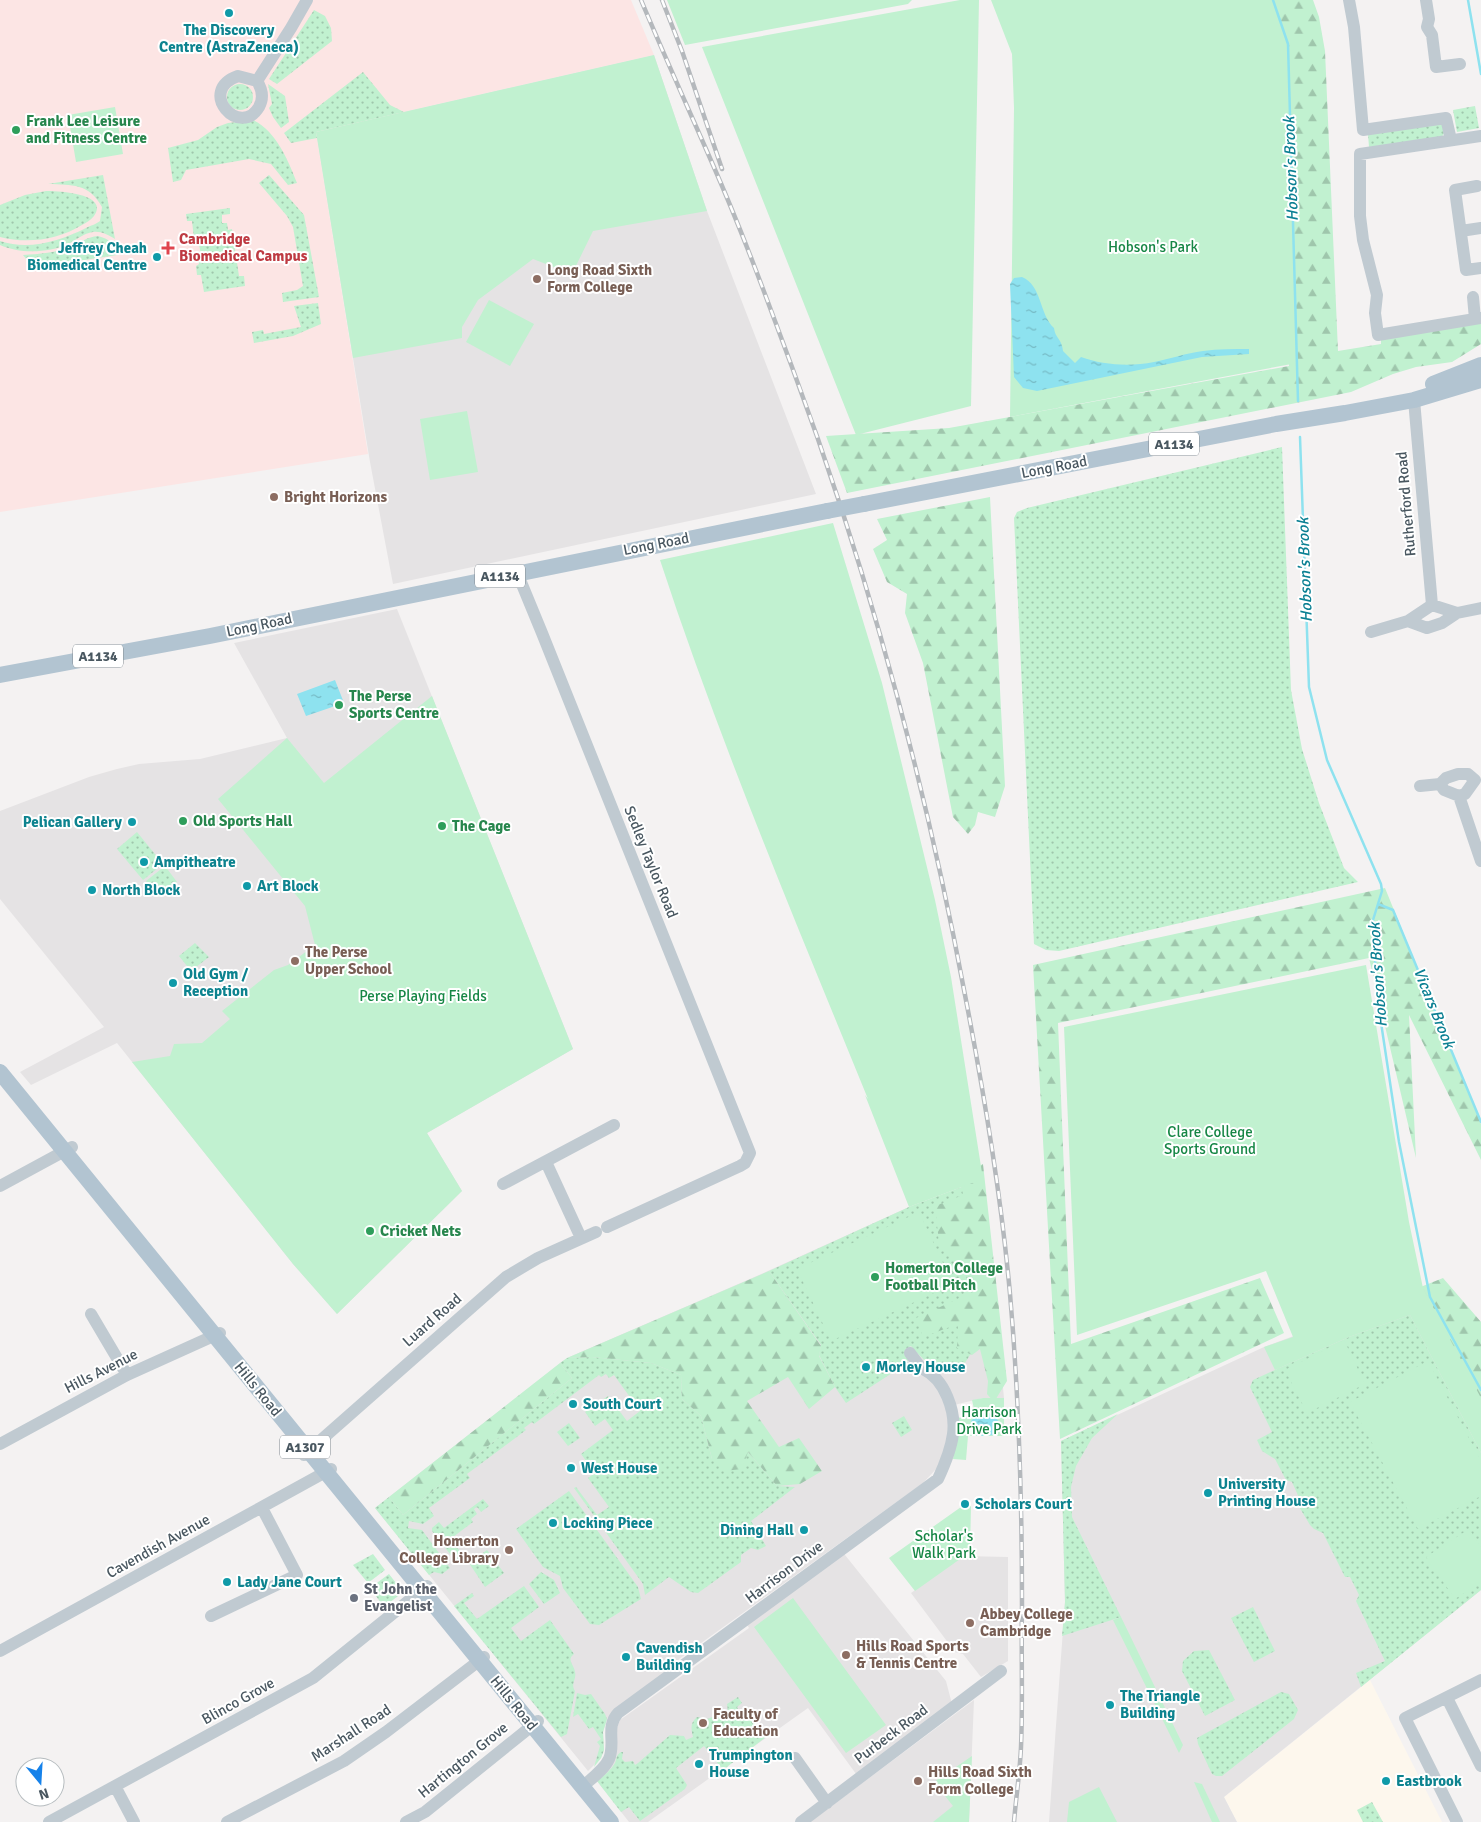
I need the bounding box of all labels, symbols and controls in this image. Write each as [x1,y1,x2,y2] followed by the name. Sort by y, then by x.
[223,7,235,19] marker: The Discovery Centre (AstraZeneca)
[159,21,299,56] place label: The Discovery Centre (AstraZeneca)
[26,112,147,147] place label: Frank Lee Leisure and Fitness Centre
[1279,114,1303,222] water label: Hobson's Brook
[10,124,22,136] marker: Frank Lee Leisure and Fitness Centre
[179,230,308,265] place label: Cambridge Biomedical Campus
[1108,238,1199,256] park label: Hobson's Park
[27,239,147,274] place label: Jeffrey Cheah Biomedical Centre
[161,241,175,255] marker: Cambridge Biomedical Campus
[151,251,163,263] marker: Jeffrey Cheah Biomedical Centre
[547,261,652,296] place label: Long Road Sixth Form College
[531,273,543,285] marker: Long Road Sixth Form College
[1149,432,1199,456] road number: A1134
[1392,451,1420,557] street label: Rutherford Road
[1020,452,1089,482] street label: Long Road
[284,488,387,506] place label: Bright Horizons
[268,491,280,503] marker: Bright Horizons
[1293,515,1317,623] water label: Hobson's Brook
[622,529,691,559] street label: Long Road
[475,564,525,588] road number: A1134
[224,609,294,641] street label: Long Road
[73,644,123,668] road number: A1134
[349,687,439,722] place label: The Perse Sports Centre
[333,699,345,711] marker: The Perse Sports Centre
[620,803,682,921] street label: Sedley Taylor Road
[193,812,293,830] place label: Old Sports Hall
[23,813,123,831] place label: Pelican Gallery
[177,815,189,827] marker: Old Sports Hall
[126,816,138,828] marker: Pelican Gallery
[452,817,511,835] place label: The Cage
[436,820,448,832] marker: The Cage
[154,853,236,871] place label: Ampitheatre
[138,856,150,868] marker: Ampitheatre
[257,877,319,895] place label: Art Block
[241,880,253,892] marker: Art Block
[102,881,181,899] place label: North Block
[86,884,98,896] marker: North Block
[1364,920,1392,1028] water label: Hobson's Brook
[305,943,392,978] place label: The Perse Upper School
[289,955,301,967] marker: The Perse Upper School
[183,965,249,1000] place label: Old Gym / Reception
[1409,965,1460,1053] water label: Vicars Brook
[167,977,179,989] marker: Old Gym / Reception
[359,987,487,1005] park label: Perse Playing Fields
[1164,1123,1256,1158] park label: Clare College Sports Ground
[380,1222,461,1240] place label: Cricket Nets
[364,1225,376,1237] marker: Cricket Nets
[885,1259,1003,1294] place label: Homerton College Football Pitch
[869,1271,881,1283] marker: Homerton College Football Pitch
[399,1290,465,1350] street label: Luard Road
[61,1345,141,1397] street label: Hills Avenue
[231,1358,285,1420] street label: Hills Road
[876,1358,965,1376] place label: Morley House
[860,1361,872,1373] marker: Morley House
[583,1395,662,1413] place label: South Court
[567,1398,579,1410] marker: South Court
[956,1403,1022,1438] park label: Harrison Drive Park
[280,1435,330,1458] road number: A1307
[581,1459,657,1477] place label: West House
[565,1462,577,1474] marker: West House
[1218,1475,1316,1510] place label: University Printing House
[1202,1487,1214,1499] marker: University Printing House
[975,1495,1072,1513] place label: Scholars Court
[959,1498,971,1510] marker: Scholars Court
[103,1510,213,1582] street label: Cavendish Avenue
[563,1514,653,1532] place label: Locking Piece
[547,1517,559,1529] marker: Locking Piece
[720,1521,794,1539] place label: Dining Hall
[798,1524,810,1536] marker: Dining Hall
[912,1527,976,1562] park label: Scholar's Walk Park
[399,1532,500,1567] place label: Homerton College Library
[742,1537,826,1607] street label: Harrison Drive
[503,1544,515,1556] marker: Homerton College Library
[237,1573,342,1591] place label: Lady Jane Court
[221,1576,233,1588] marker: Lady Jane Court
[364,1580,437,1615] place label: St John the Evangelist
[348,1592,360,1604] marker: St John the Evangelist
[980,1605,1073,1640] place label: Abbey College Cambridge
[964,1617,976,1629] marker: Abbey College Cambridge
[856,1637,969,1672] place label: Hills Road Sports & Tennis Centre
[636,1639,703,1674] place label: Cavendish Building
[840,1649,852,1661] marker: Hills Road Sports & Tennis Centre
[620,1651,632,1663] marker: Cavendish Building
[487,1672,541,1734] street label: Hills Road
[198,1674,278,1728] street label: Blinco Grove
[1120,1687,1200,1722] place label: The Triangle Building
[1104,1699,1116,1711] marker: The Triangle Building
[308,1700,394,1765] street label: Marshall Road
[851,1700,931,1768] street label: Purbeck Road
[713,1705,779,1740] place label: Faculty of Education
[697,1717,709,1729] marker: Faculty of Education
[415,1718,511,1802] street label: Hartington Grove
[709,1746,793,1781] place label: Trumpington House
[15,1757,65,1807] north arrow
[693,1758,705,1770] marker: Trumpington House
[928,1763,1032,1798] place label: Hills Road Sixth Form College
[1396,1772,1462,1790] place label: Eastbrook
[912,1775,924,1787] marker: Hills Road Sixth Form College
[1380,1775,1392,1787] marker: Eastbrook
[37,1784,51,1803] text: N

